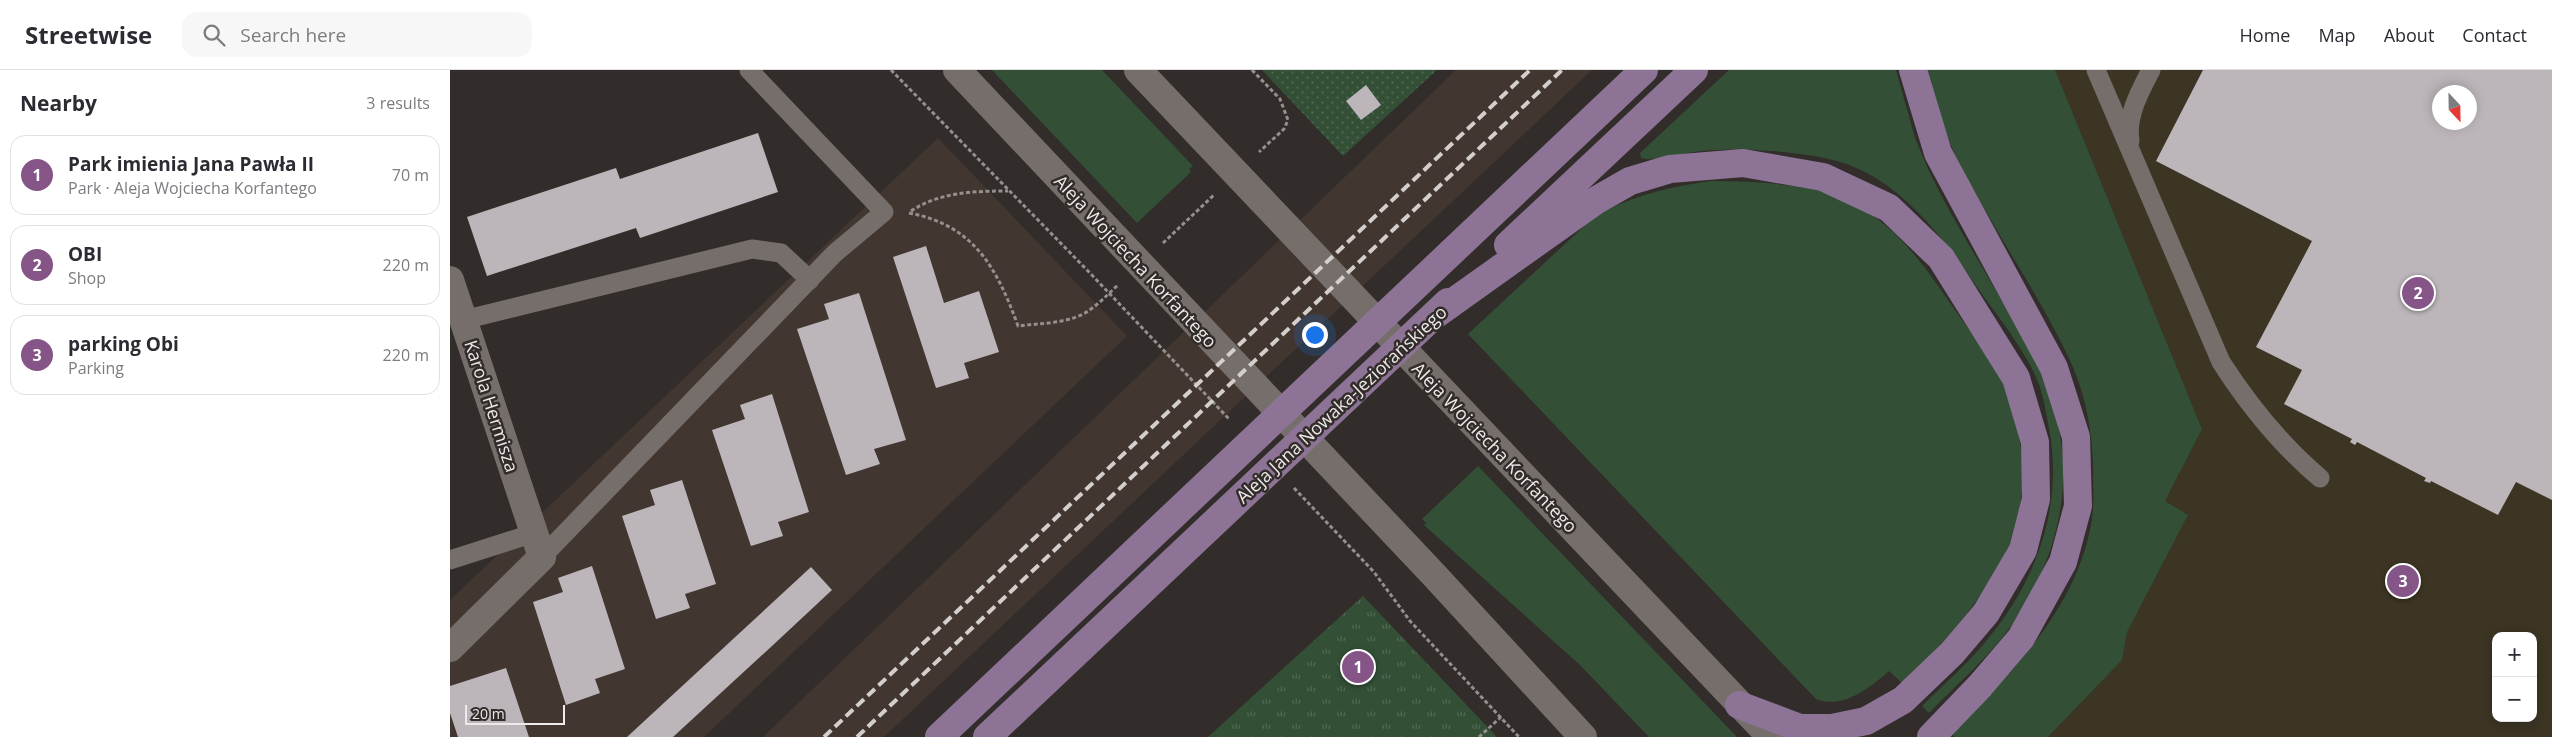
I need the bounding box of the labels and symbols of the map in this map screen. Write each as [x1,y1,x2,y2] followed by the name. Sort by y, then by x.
[2432,85,2477,130] north arrow
[1049,169,1223,353] street label: Aleja Wojciecha Korfantego
[2402,274,2434,312] pin: 2
[1230,300,1452,508] street label: Aleja Jana Nowaka-Jeziorańskiego
[1302,322,1328,348] your location
[459,337,525,475] street label: Karola Hermisza
[1407,357,1583,537] street label: Aleja Wojciecha Korfantego
[2387,562,2419,600] pin: 3
[1342,648,1374,686] pin: 1
[465,702,565,725] scale bar

